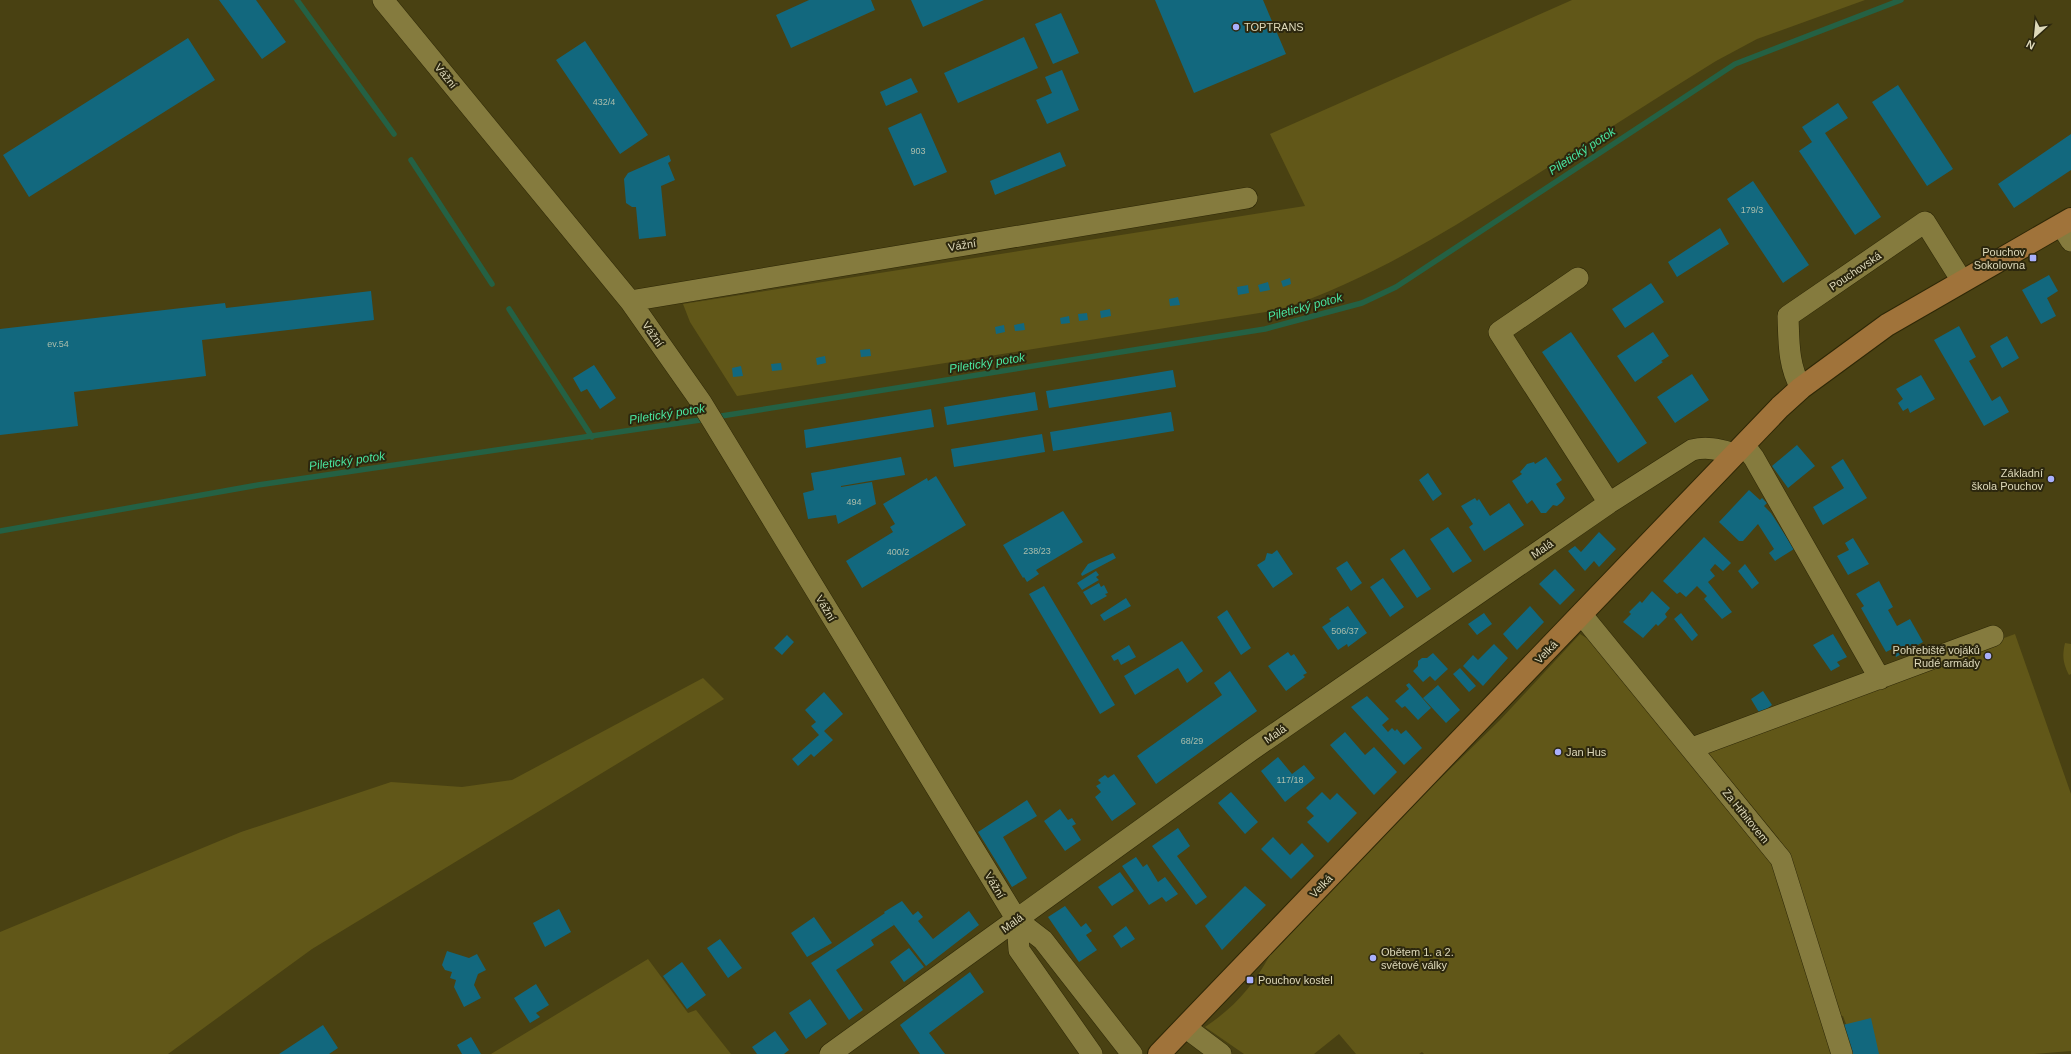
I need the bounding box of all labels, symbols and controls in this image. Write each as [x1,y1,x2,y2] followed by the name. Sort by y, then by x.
[2015,16,2055,56] north arrow
[1244,21,1304,33] place label: TOPTRANS
[1231,22,1241,32] marker: TOPTRANS
[2024,38,2037,52] text: N
[432,61,460,91] street label: Vážní
[593,97,615,107] house number: 432/4
[1546,124,1619,178] water label: Piletický potok
[910,146,926,156] house number: 903
[1741,205,1763,215] house number: 179/3
[947,237,977,253] street label: Vážní
[1974,246,2026,271] place label: Pouchov Sokolovna
[1827,249,1884,293] street label: Pouchovská
[2028,253,2038,263] marker: Pouchov Sokolovna
[1266,290,1345,324] water label: Piletický potok
[640,319,666,349] street label: Vážní
[47,339,69,349] house number: ev.54
[948,350,1027,376] water label: Piletický potok
[628,401,707,427] water label: Piletický potok
[308,449,387,473] water label: Piletický potok
[1971,467,2043,492] place label: Základní škola Pouchov
[2046,474,2056,484] marker: Základní škola Pouchov
[846,497,862,507] house number: 494
[1529,537,1556,561] street label: Malá
[1023,546,1051,556] house number: 238/23
[887,547,909,557] house number: 400/2
[814,593,838,623] street label: Vážní
[1331,626,1359,636] house number: 506/37
[1532,638,1560,666] street label: Velká
[1893,644,1980,669] place label: Pohřebiště vojáků Rudé armády
[1983,651,1993,661] marker: Pohřebiště vojáků Rudé armády
[1262,722,1289,746] street label: Malá
[1181,736,1203,746] house number: 68/29
[1566,746,1607,758] place label: Jan Hus
[1553,747,1563,757] marker: Jan Hus
[1277,775,1303,785] house number: 117/18
[1721,787,1771,845] street label: Za Hřbitovem
[983,870,1007,900] street label: Vážní
[1307,872,1335,900] street label: Velká
[999,911,1026,935] street label: Malá
[1381,946,1454,971] place label: Obětem 1. a 2. světové války
[1368,953,1378,963] marker: Obětem 1. a 2. světové války
[1258,974,1333,986] place label: Pouchov kostel
[1245,975,1255,985] marker: Pouchov kostel

